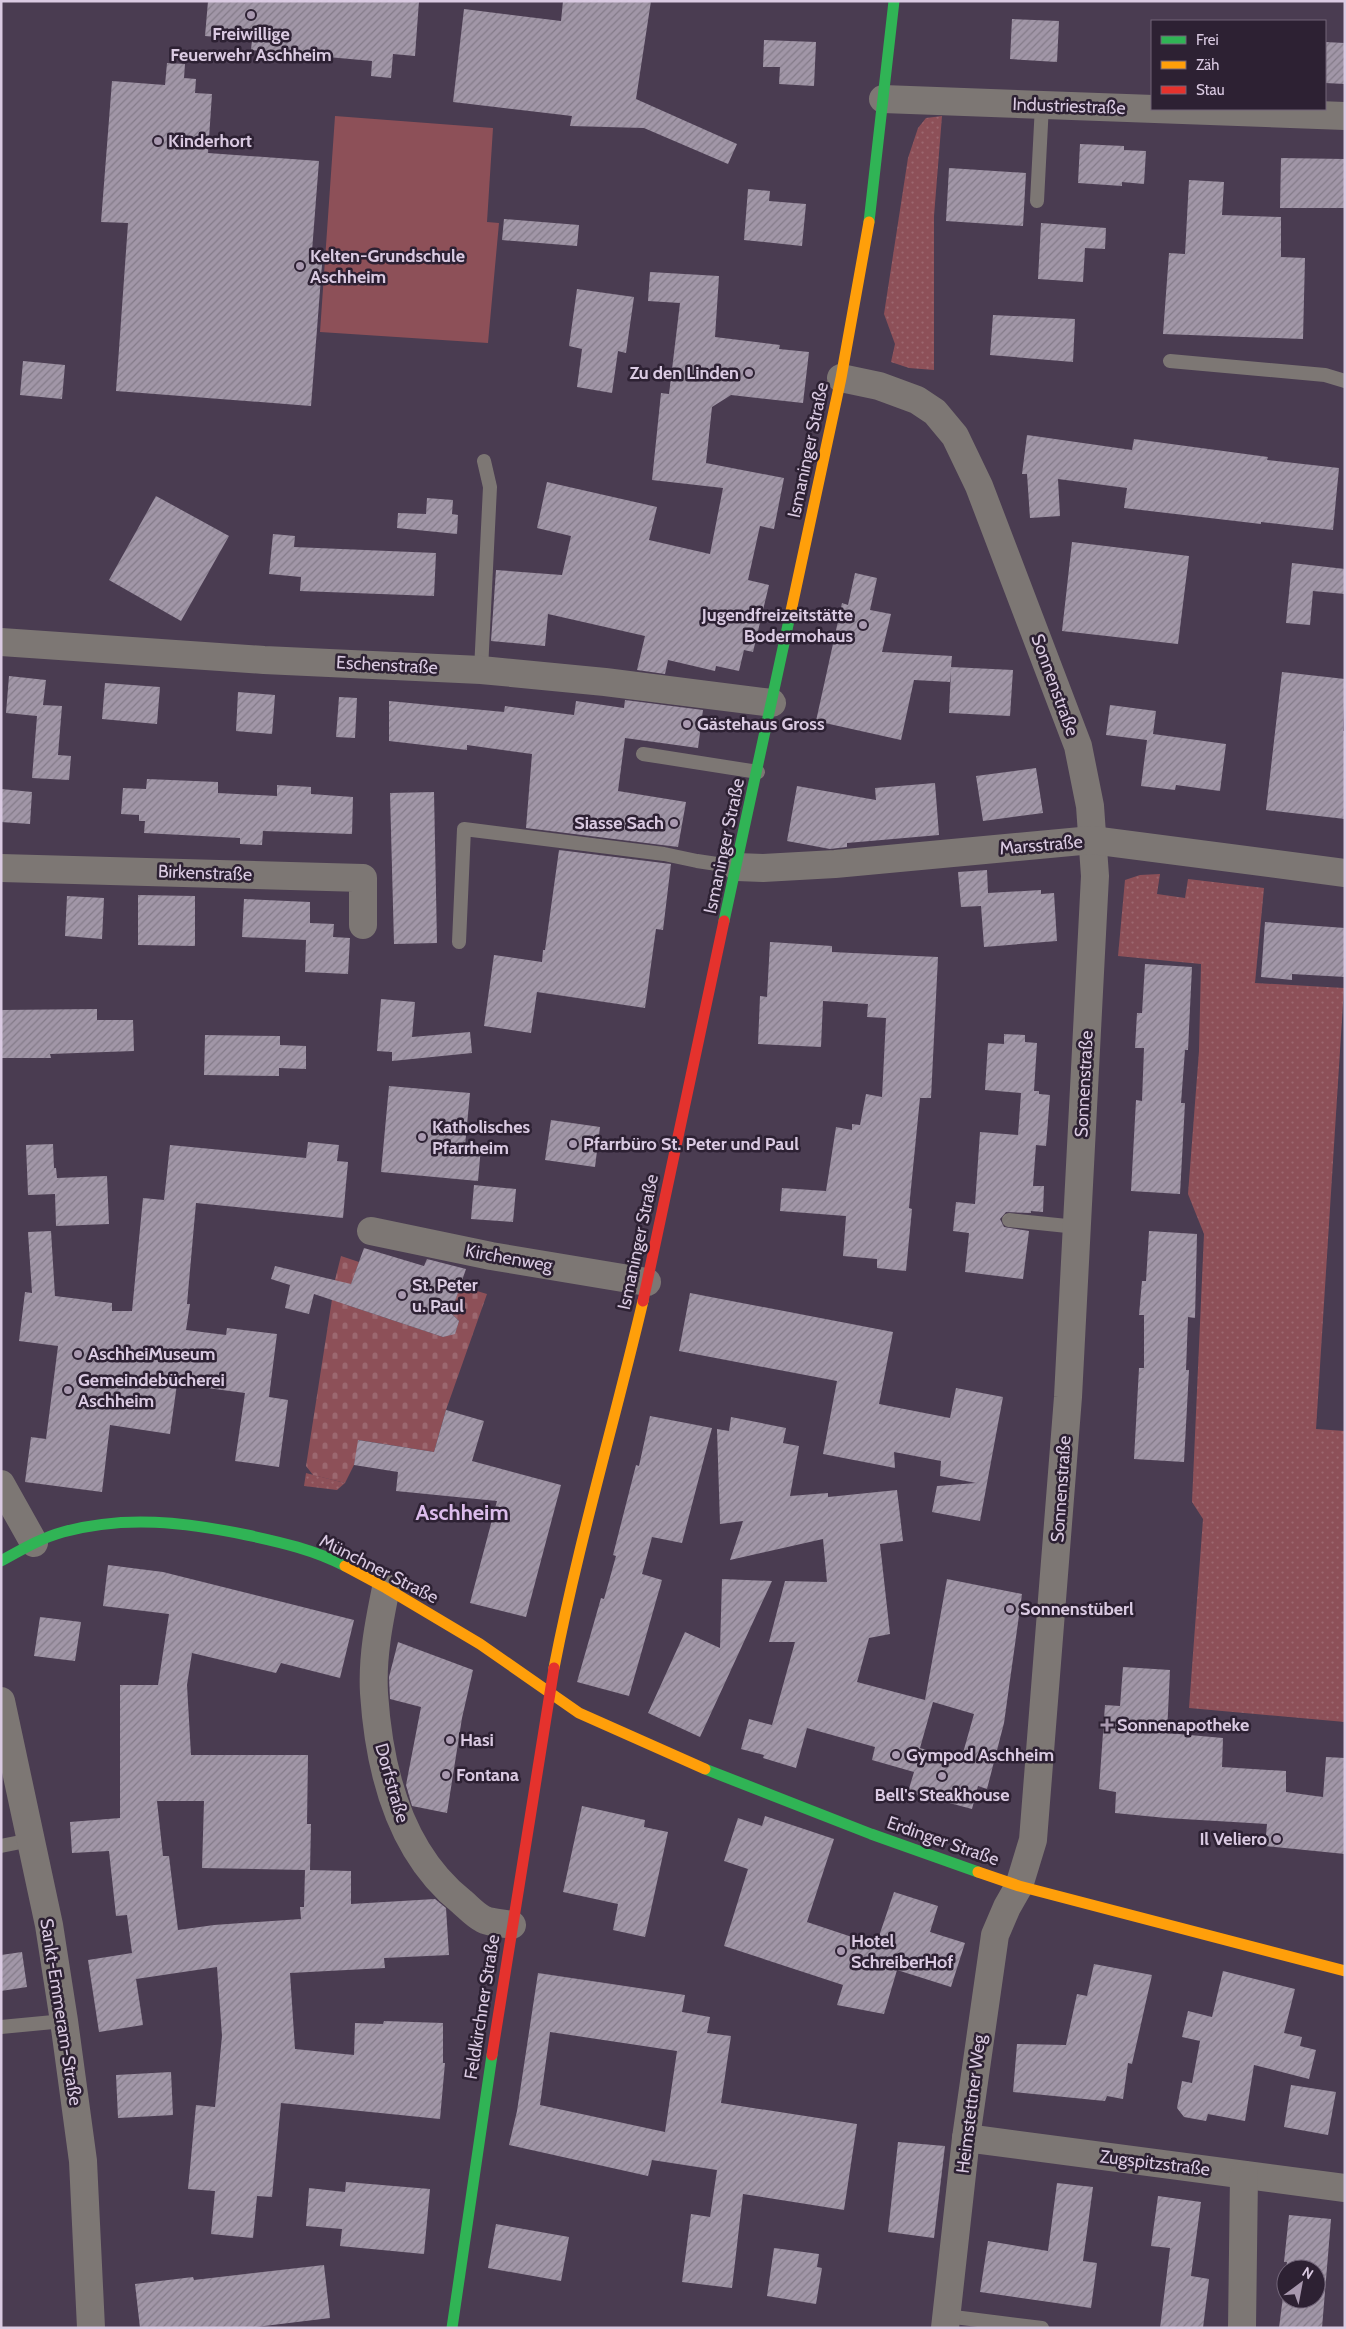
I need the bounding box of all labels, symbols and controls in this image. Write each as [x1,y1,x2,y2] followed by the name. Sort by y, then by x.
[245,9,257,21] marker: Freiwillige Feuerwehr Aschheim
[1151,20,1326,110] legend
[170,23,332,66] place label: Freiwillige Feuerwehr Aschheim
[1196,31,1219,49] text: Frei
[1196,56,1219,74] text: Zäh
[1196,81,1225,99] text: Stau
[1012,93,1126,119] street label: Industriestraße
[168,130,252,152] place label: Kinderhort
[152,135,164,147] marker: Kinderhort
[310,245,465,288] place label: Kelten-Grundschule Aschheim
[294,260,306,272] marker: Kelten-Grundschule Aschheim
[629,362,739,384] place label: Zu den Linden
[743,367,755,379] marker: Zu den Linden
[783,380,833,520] street label: Ismaninger Straße
[701,604,853,647] place label: Jugendfreizeitstätte Bodermohaus
[857,619,869,631] marker: Jugendfreizeitstätte Bodermohaus
[1026,631,1084,739] street label: Sonnenstraße
[336,651,438,679] street label: Eschenstraße
[697,713,825,735] place label: Gästehaus Gross
[681,718,693,730] marker: Gästehaus Gross
[699,776,749,916] street label: Ismaninger Straße
[574,812,664,834] place label: Siasse Sach
[668,817,680,829] marker: Siasse Sach
[998,830,1084,860] street label: Marsstraße
[157,860,253,886] street label: Birkenstraße
[1070,1030,1098,1138] street label: Sonnenstraße
[432,1116,530,1159] place label: Katholisches Pfarrheim
[416,1131,428,1143] marker: Katholisches Pfarrheim
[583,1133,799,1155] place label: Pfarrbüro St. Peter und Paul
[567,1138,579,1150] marker: Pfarrbüro St. Peter und Paul
[613,1172,663,1312] street label: Ismaninger Straße
[464,1240,555,1277] street label: Kirchenweg
[412,1274,478,1317] place label: St. Peter u. Paul
[396,1289,408,1301] marker: St. Peter u. Paul
[88,1343,215,1365] place label: AschheiMuseum
[72,1348,84,1360] marker: AschheiMuseum
[78,1369,225,1412] place label: Gemeindebücherei Aschheim
[62,1384,74,1396] marker: Gemeindebücherei Aschheim
[1046,1435,1076,1543] street label: Sonnenstraße
[415,1499,509,1526] district label: Aschheim
[316,1529,442,1609] street label: Münchner Straße
[1020,1598,1134,1620] place label: Sonnenstüberl
[1004,1603,1016,1615] marker: Sonnenstüberl
[1117,1714,1249,1736] place label: Sonnenapotheke
[1101,1719,1113,1731] marker: Sonnenapotheke
[460,1729,494,1751] place label: Hasi
[444,1734,456,1746] marker: Hasi
[370,1741,414,1825] street label: Dorfstraße
[906,1744,1054,1766] place label: Gympod Aschheim
[890,1749,902,1761] marker: Gympod Aschheim
[456,1764,519,1786] place label: Fontana
[440,1769,452,1781] marker: Fontana
[936,1770,948,1782] marker: Bell's Steakhouse
[874,1784,1010,1806] place label: Bell's Steakhouse
[884,1812,1002,1870] street label: Erdinger Straße
[1199,1828,1267,1850] place label: Il Veliero
[1271,1833,1283,1845] marker: Il Veliero
[35,1917,87,2107] street label: Sankt-Emmeram-Straße
[851,1930,953,1973] place label: Hotel SchreiberHof
[460,1933,504,2081] street label: Feldkirchner Straße
[835,1945,847,1957] marker: Hotel SchreiberHof
[952,2032,991,2175] street label: Heimstettner Weg
[1099,2145,1211,2181] street label: Zugspitzstraße
[1276,2259,1326,2309] north arrow
[1299,2263,1317,2283] text: N

